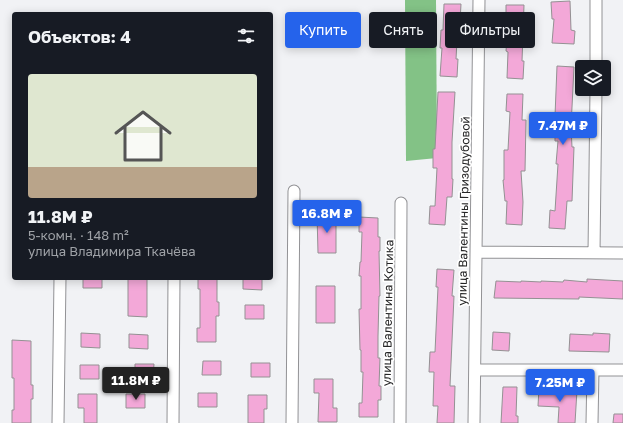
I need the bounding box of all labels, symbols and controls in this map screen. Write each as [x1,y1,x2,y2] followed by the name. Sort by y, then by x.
[285,12,361,48] chip: Купить
[369,12,437,48] chip: Снять
[445,12,535,48] chip: Фильтры
[235,25,257,47] icon: filters
[28,26,131,47] text: Объектов: 4
[575,60,611,96] map controls
[575,60,611,96] button: layers
[107,100,179,172] icon: home
[526,112,600,146] pin: 7.47M ₽
[454,116,473,306] street label: улица Валентины Гризодубовой
[538,117,588,133] text: 7.47M ₽
[290,200,364,234] pin: 16.8M ₽
[301,205,353,221] text: 16.8M ₽
[28,206,93,227] text: 11.8M ₽
[28,227,129,243] text: 5-комн. · 148 m²
[379,240,396,386] street label: улица Валентина Котика
[28,243,196,259] text: улица Владимира Ткачёва
[99,367,173,401] pin: 11.8M ₽
[523,369,597,403] pin: 7.25M ₽
[111,372,161,388] text: 11.8M ₽
[535,374,585,390] text: 7.25M ₽

